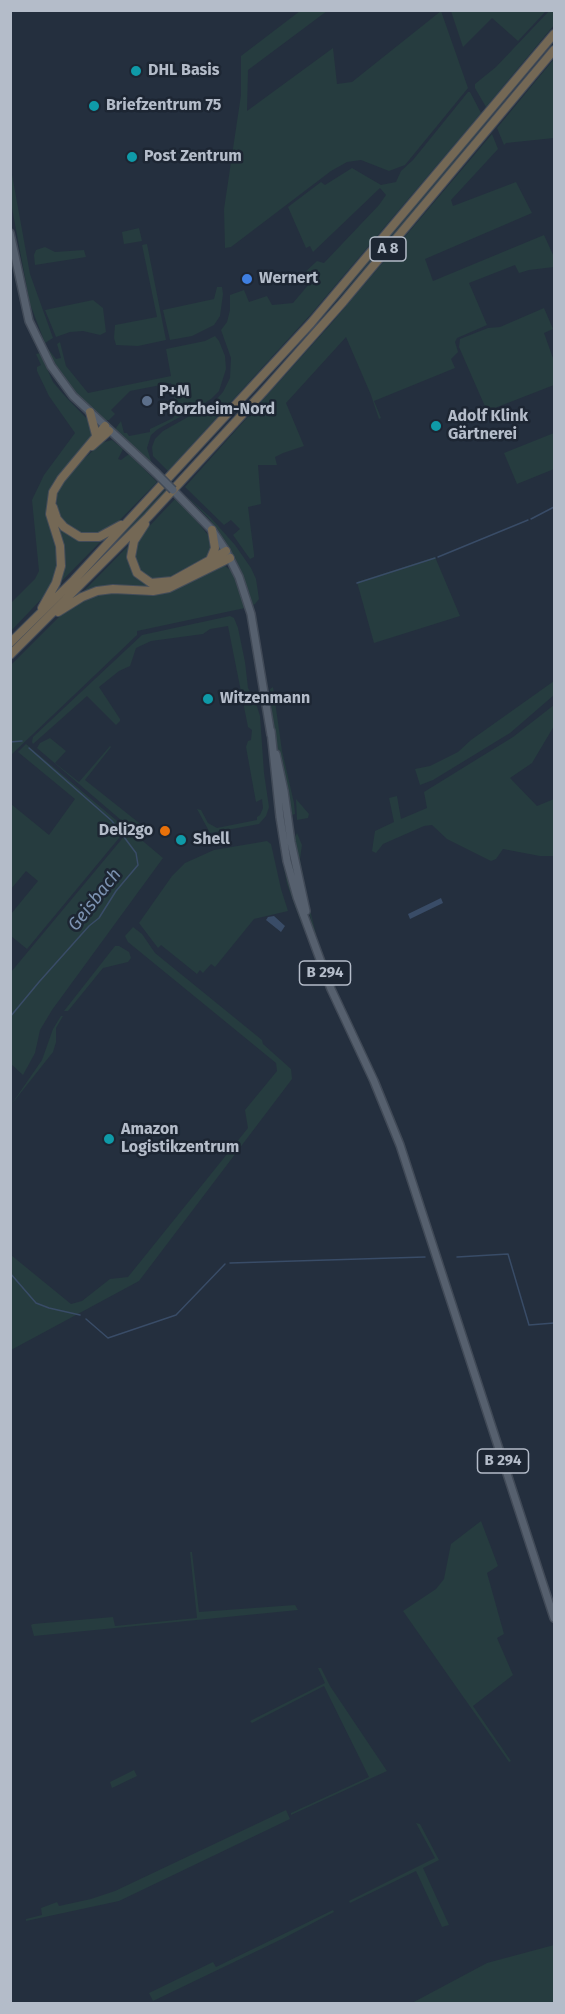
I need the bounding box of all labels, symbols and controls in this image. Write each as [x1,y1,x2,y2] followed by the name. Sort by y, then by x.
[148,61,220,81] place label: DHL Basis
[129,64,143,78] marker: DHL Basis
[106,96,221,116] place label: Briefzentrum 75
[87,99,101,113] marker: Briefzentrum 75
[144,147,242,167] place label: Post Zentrum
[125,150,139,164] marker: Post Zentrum
[370,237,406,261] road number: A 8
[259,269,318,289] place label: Wernert
[240,272,254,286] marker: Wernert
[159,382,275,420] place label: P+M Pforzheim-Nord
[140,394,154,408] marker: P+M Pforzheim-Nord
[448,407,528,445] place label: Adolf Klink Gärtnerei
[429,419,443,433] marker: Adolf Klink Gärtnerei
[220,689,310,709] place label: Witzenmann
[201,692,215,706] marker: Witzenmann
[99,821,153,841] place label: Deli2go
[158,824,172,838] marker: Deli2go
[193,830,230,850] place label: Shell
[174,833,188,847] marker: Shell
[64,864,126,936] water label: Geisbach
[300,961,350,985] road number: B 294
[121,1120,239,1158] place label: Amazon Logistikzentrum
[102,1132,116,1146] marker: Amazon Logistikzentrum
[478,1449,528,1473] road number: B 294

